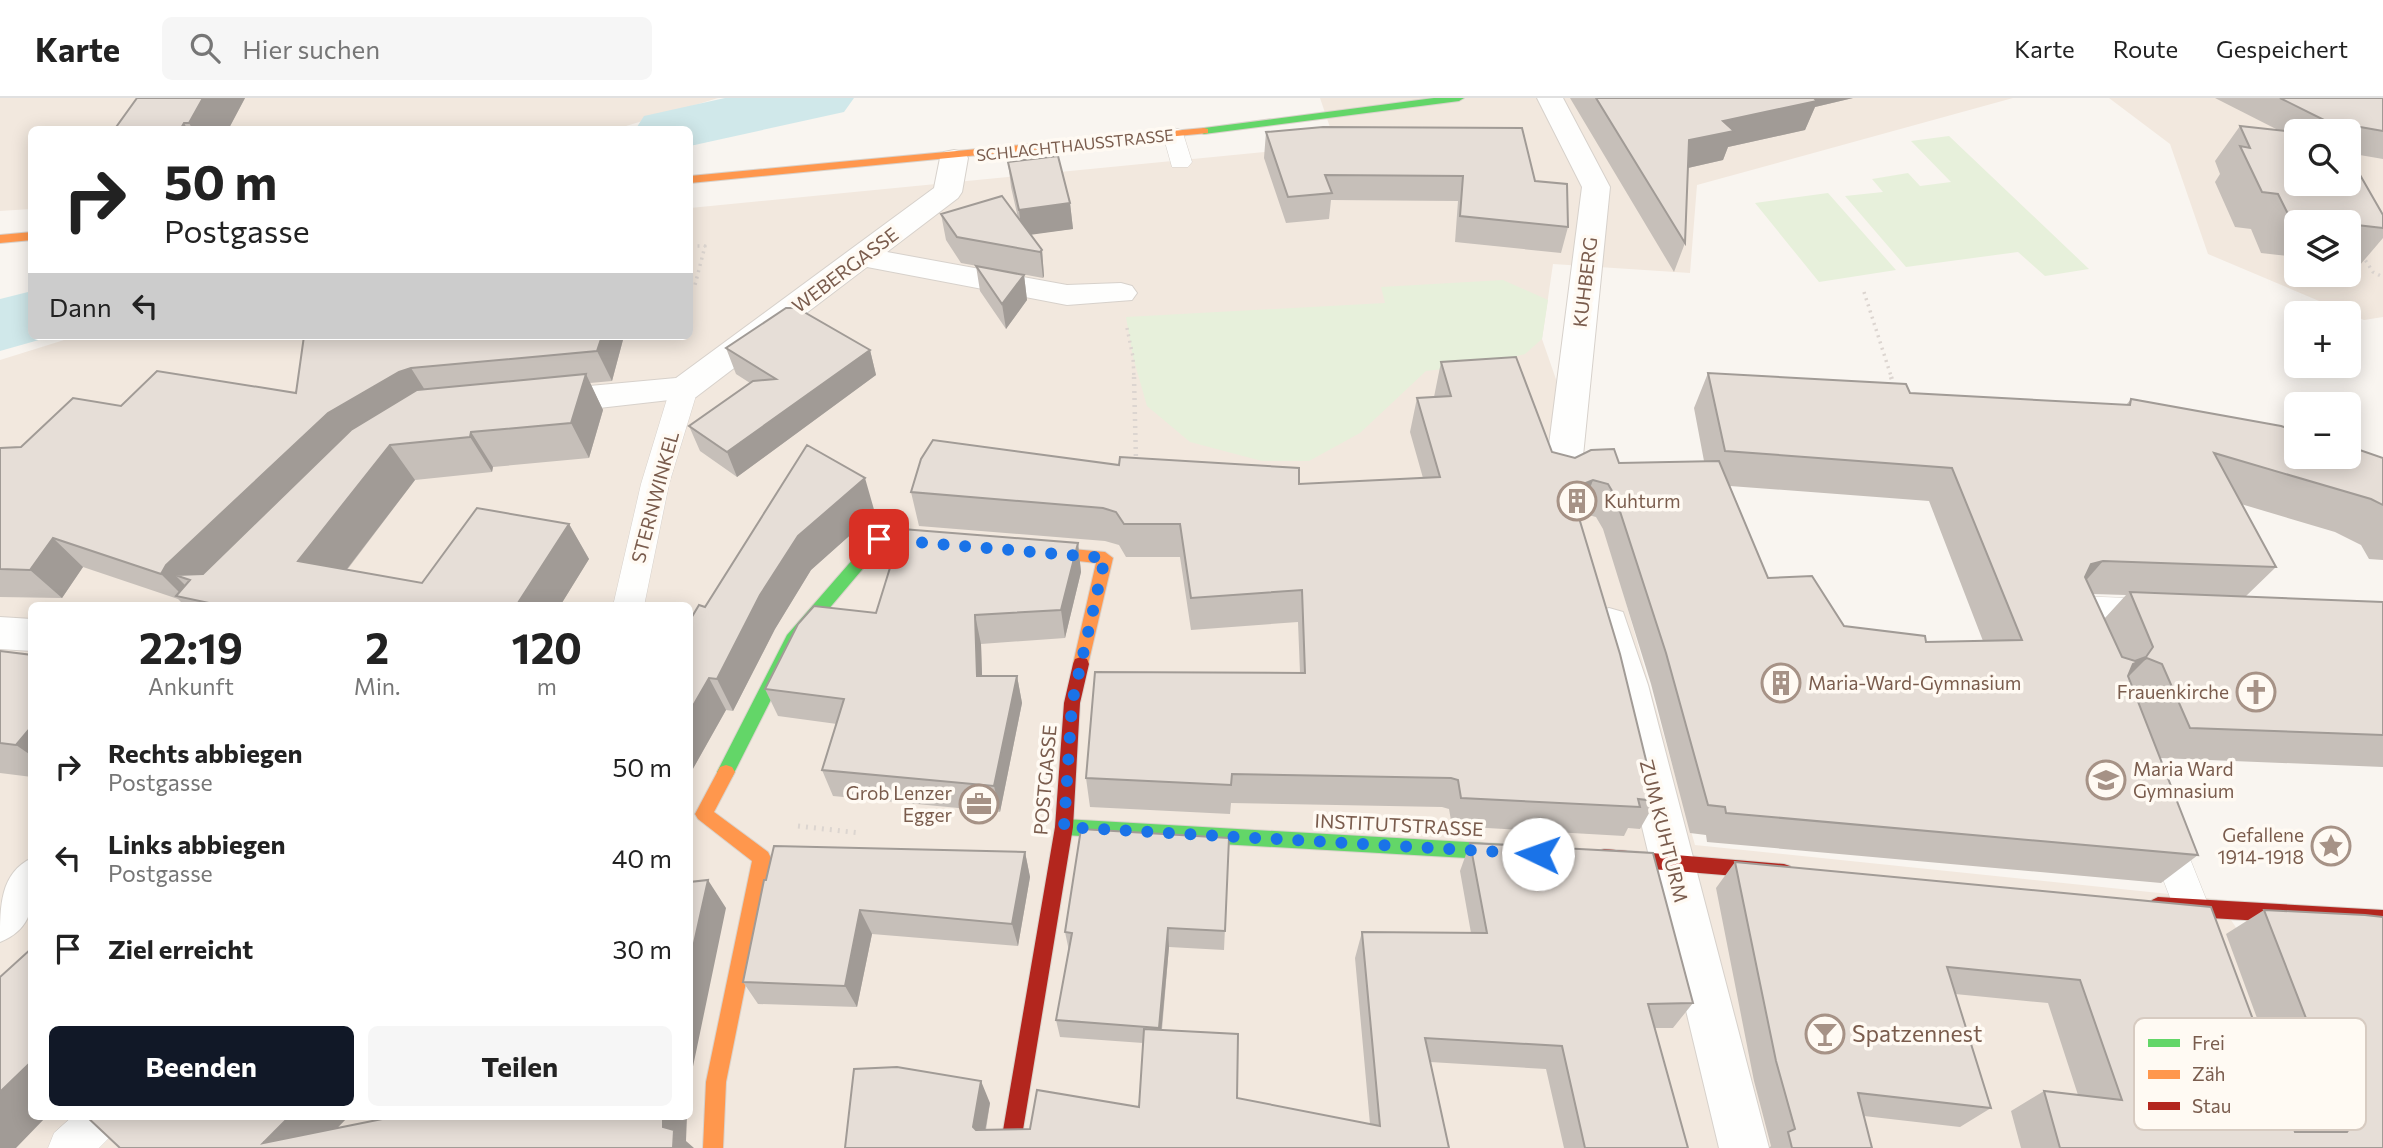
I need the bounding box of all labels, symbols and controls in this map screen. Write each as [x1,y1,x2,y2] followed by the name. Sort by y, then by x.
[162,17,652,80] search box
[35,28,120,69] text: Karte
[186,29,224,67] icon: search
[242,33,380,64] text: Hier suchen
[2014,34,2075,63] text: Karte
[2113,34,2178,63] text: Route
[2216,34,2348,63] text: Gespeichert
[2284,119,2361,469] map controls
[2284,119,2361,196] button: search
[975,125,1175,164] street label: SCHLACHTHAUSSTRASSE
[164,150,277,210] text: 50 m
[49,154,140,245] icon: right
[164,210,310,250] text: Postgasse
[2284,210,2361,287] button: layers
[787,222,902,317] street label: WEBERGASSE
[1568,235,1601,328] street label: KUHBERG
[126,287,164,325] icon: left
[49,291,112,322] text: Dann
[2284,301,2361,378] button: +
[2284,392,2361,469] button: −
[626,428,683,565] street label: STERNWINKEL
[1556,480,1598,522] building icon: Kuhturm
[1604,489,1681,512] place label: Kuhturm
[849,509,909,569] pin
[860,520,898,558] icon: arrive
[139,621,243,673] text: 22:19
[365,621,389,673] text: 2
[511,621,582,673] text: 120
[1760,662,1802,704] building icon: Maria-Ward-Gymnasium
[1808,671,2021,694] place label: Maria-Ward-Gymnasium
[2235,671,2277,713] church icon: Frauenkirche
[148,672,234,700] text: Ankunft
[354,672,400,700] text: Min.
[537,672,557,700] text: m
[2117,680,2229,703] place label: Frauenkirche
[1028,724,1061,836] street label: POSTGASSE
[108,737,303,768] text: Rechts abbiegen
[49,748,87,786] icon: right
[612,751,672,782] text: 50 m
[1636,757,1693,905] street label: ZUM KUHTURM
[2133,757,2234,802] place label: Maria Ward Gymnasium
[2085,759,2127,801] school or university icon: Maria Ward Gymnasium
[108,768,213,796] text: Postgasse
[846,781,952,826] place label: Grob Lenzer Egger
[958,783,1000,825] office icon: Grob Lenzer Egger
[1314,809,1484,840] street label: INSTITUTSTRASSE
[1501,817,1575,891] position arrow
[2217,823,2304,868] place label: Gefallene 1914-1918
[2310,825,2352,867] place icon: Gefallene 1914-1918
[108,828,286,859] text: Links abbiegen
[49,839,87,877] icon: left
[612,842,672,873] text: 40 m
[108,859,213,887] text: Postgasse
[49,930,87,968] icon: arrive
[108,933,253,964] text: Ziel erreicht
[613,933,672,964] text: 30 m
[1804,1013,1846,1055] bar icon: Spatzennest
[2134,1018,2366,1130] legend
[1852,1019,1982,1047] place label: Spatzennest
[49,1026,354,1106] button: Beenden
[368,1026,672,1106] button: Teilen
[2192,1031,2225,1054] text: Frei
[2192,1062,2226,1085] text: Zäh
[2192,1094,2231,1117] text: Stau

